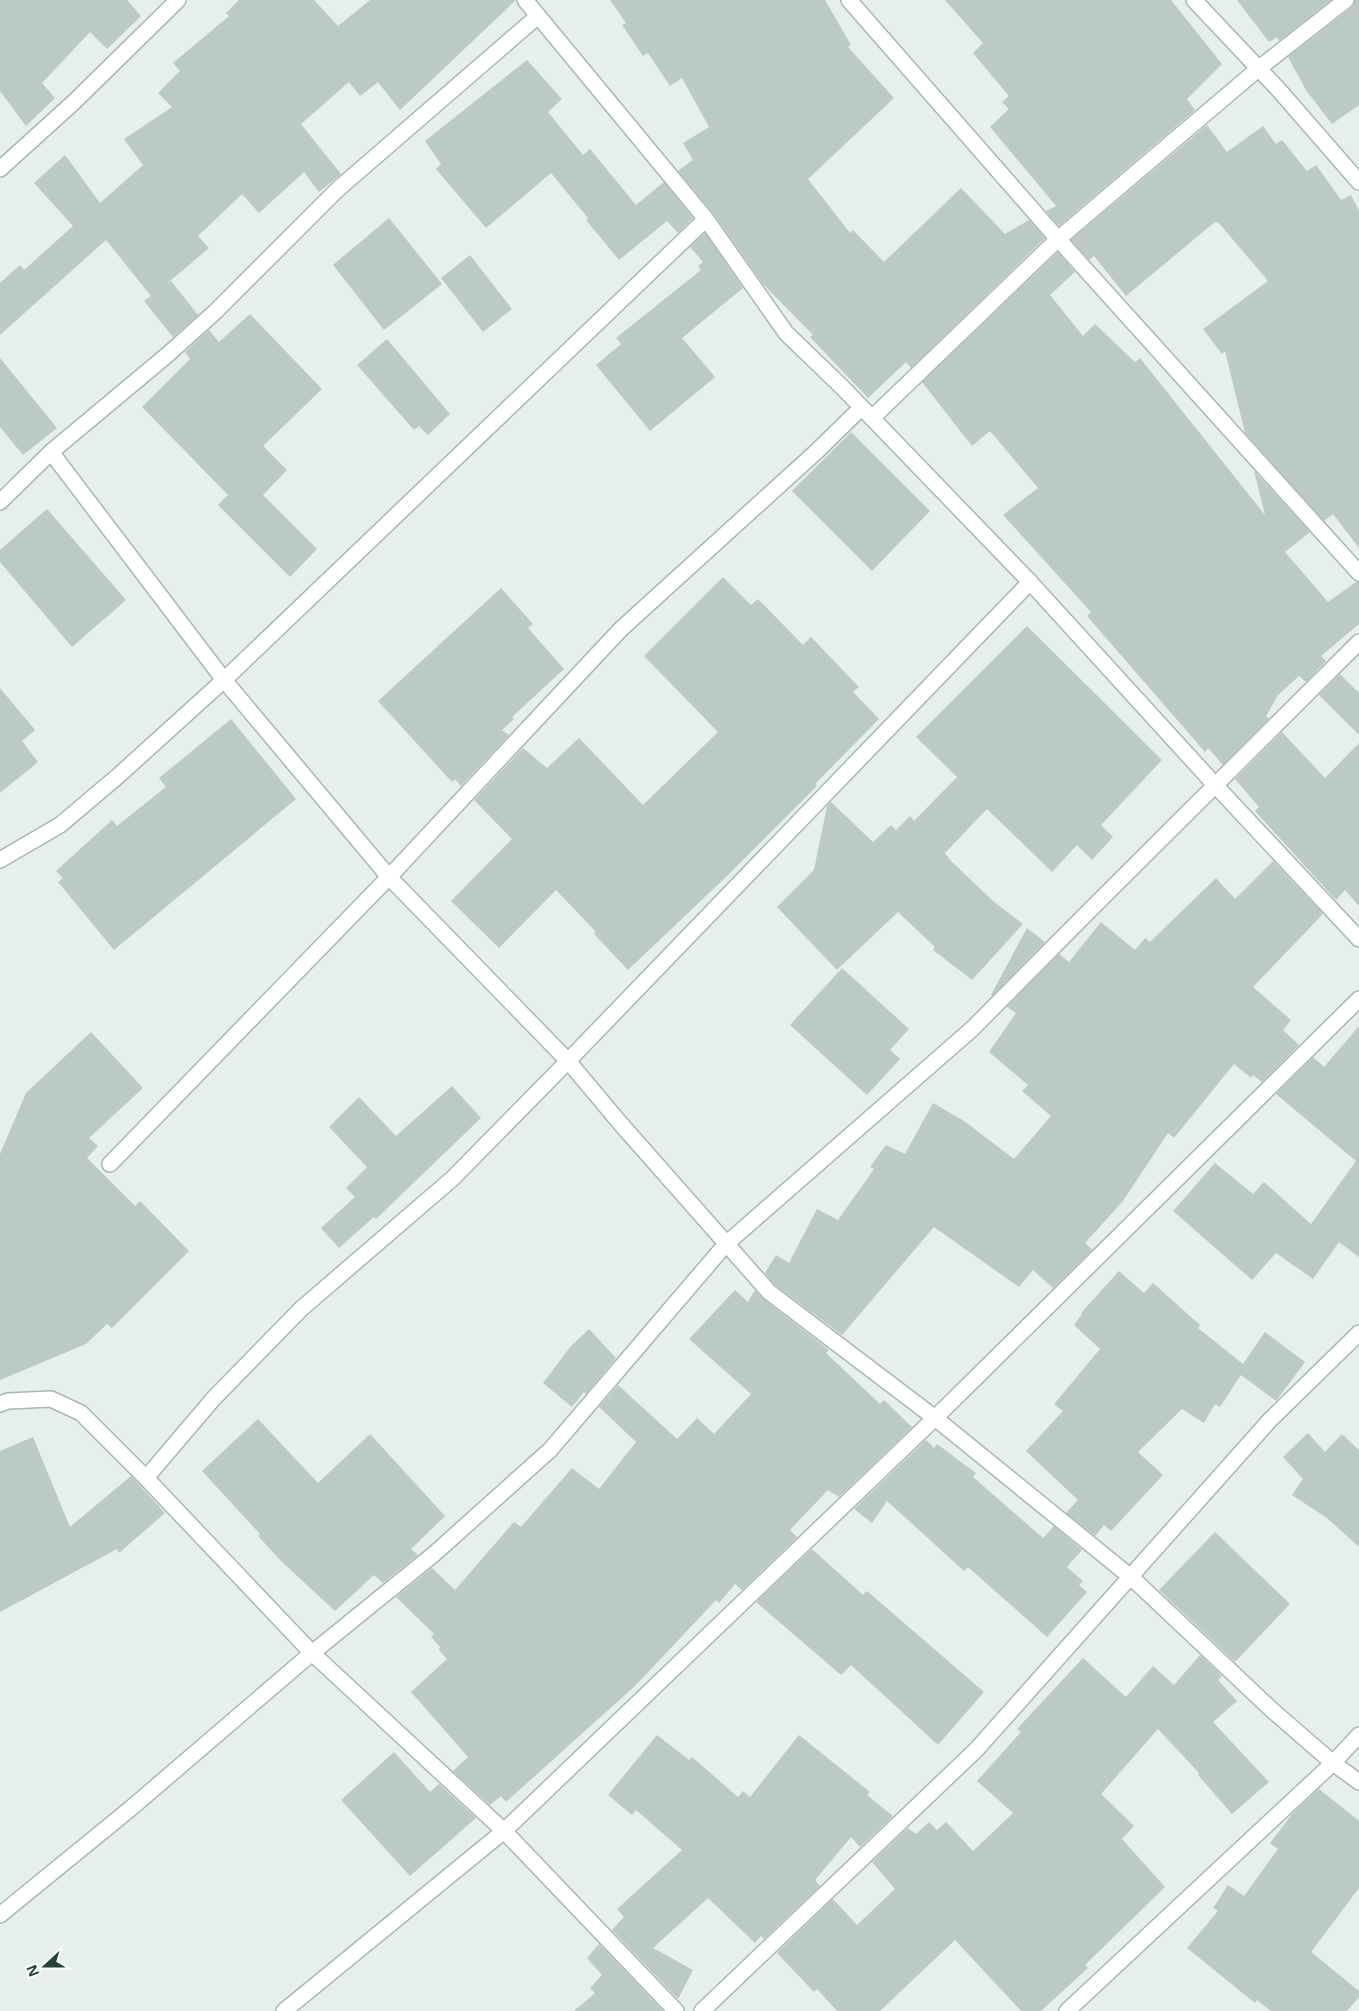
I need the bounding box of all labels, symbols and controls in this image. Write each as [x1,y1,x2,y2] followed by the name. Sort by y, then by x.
[20,1941,70,1991] north arrow
[21,1962,43,1980] text: N

